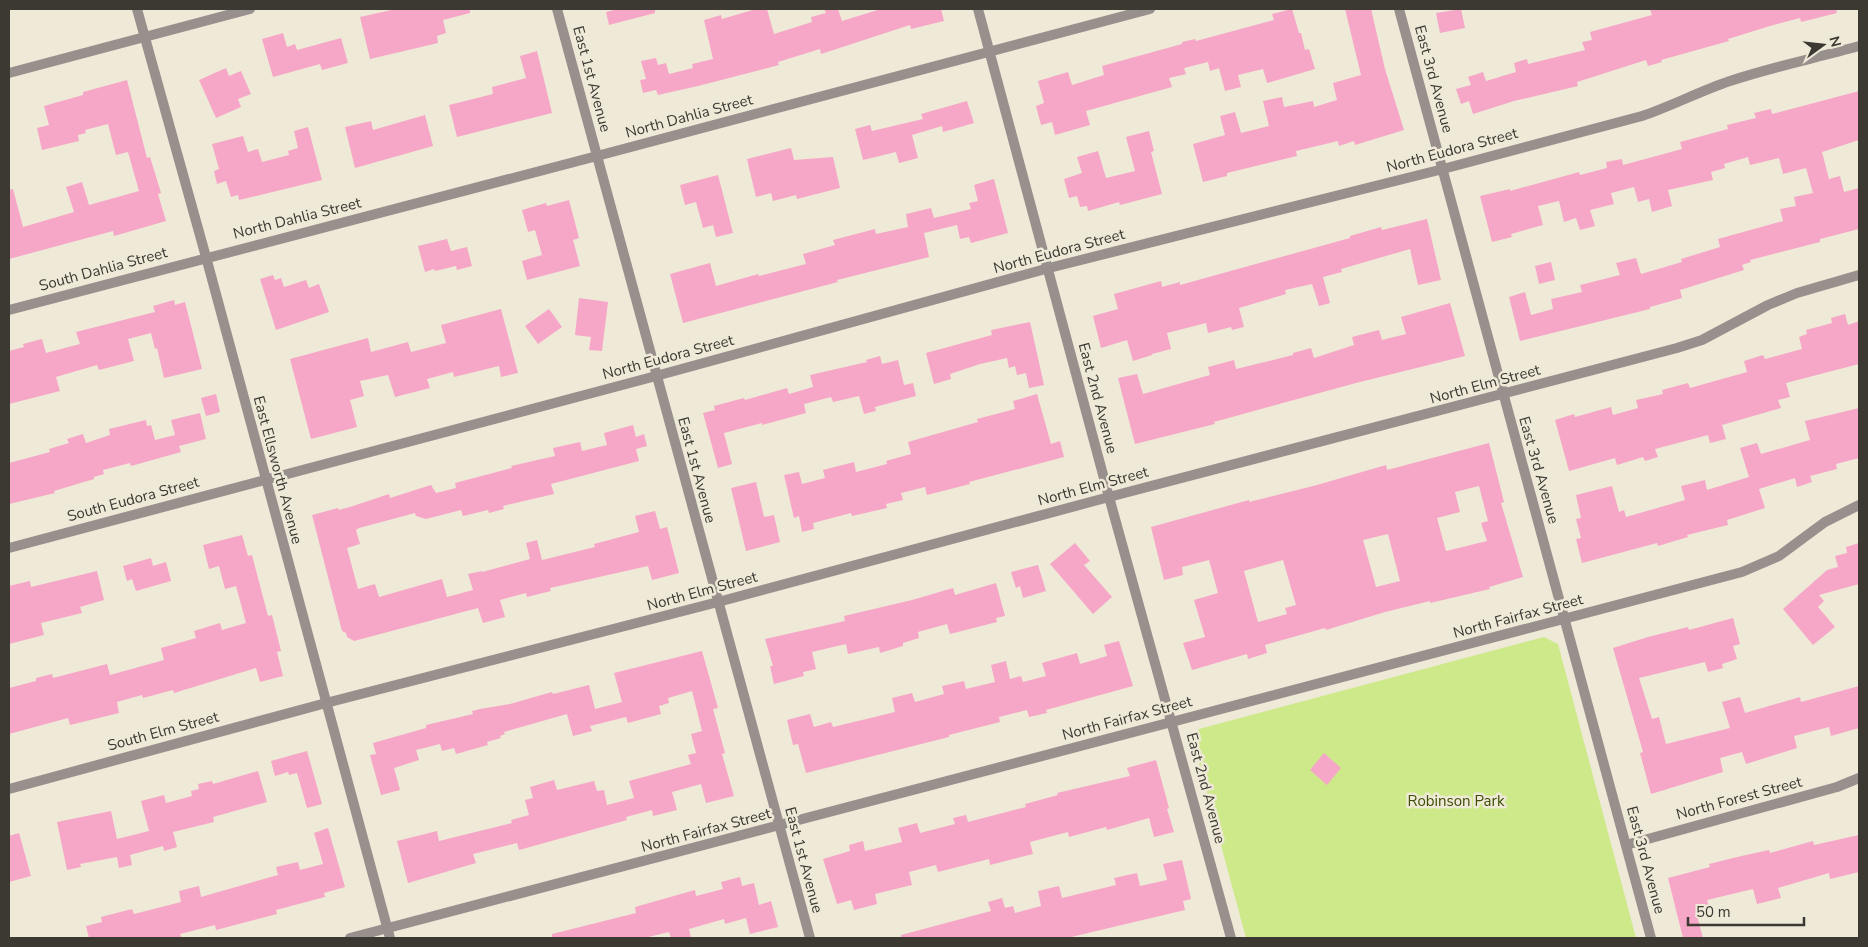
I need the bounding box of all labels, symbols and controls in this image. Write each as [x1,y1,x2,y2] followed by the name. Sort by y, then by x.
[1798,20,1848,70] north arrow
[1410,23,1458,135] street label: East 3rd Avenue
[568,24,616,134] street label: East 1st Avenue
[1825,34,1846,49] text: N
[623,89,756,143] street label: North Dahlia Street
[1384,123,1521,177] street label: North Eudora Street
[231,192,364,244] street label: North Dahlia Street
[991,224,1128,278] street label: North Eudora Street
[37,242,170,296] street label: South Dahlia Street
[600,330,737,384] street label: North Eudora Street
[1074,340,1122,456] street label: East 2nd Avenue
[1428,359,1543,408] street label: North Elm Street
[249,394,307,546] street label: East Ellsworth Avenue
[1514,414,1564,526] street label: East 3rd Avenue
[673,415,721,525] street label: East 1st Avenue
[1036,461,1151,510] street label: North Elm Street
[65,472,202,526] street label: South Eudora Street
[645,566,760,615] street label: North Elm Street
[1451,589,1586,643] street label: North Fairfax Street
[1060,691,1195,745] street label: North Fairfax Street
[105,706,222,755] street label: South Elm Street
[1182,730,1230,846] street label: East 2nd Avenue
[1674,771,1805,824] street label: North Forest Street
[1408,791,1505,811] park label: Robinson Park
[639,803,774,857] street label: North Fairfax Street
[1622,804,1670,916] street label: East 3rd Avenue
[780,805,828,915] street label: East 1st Avenue
[1688,894,1804,926] scale bar
[1696,902,1731,922] text: 50 m

